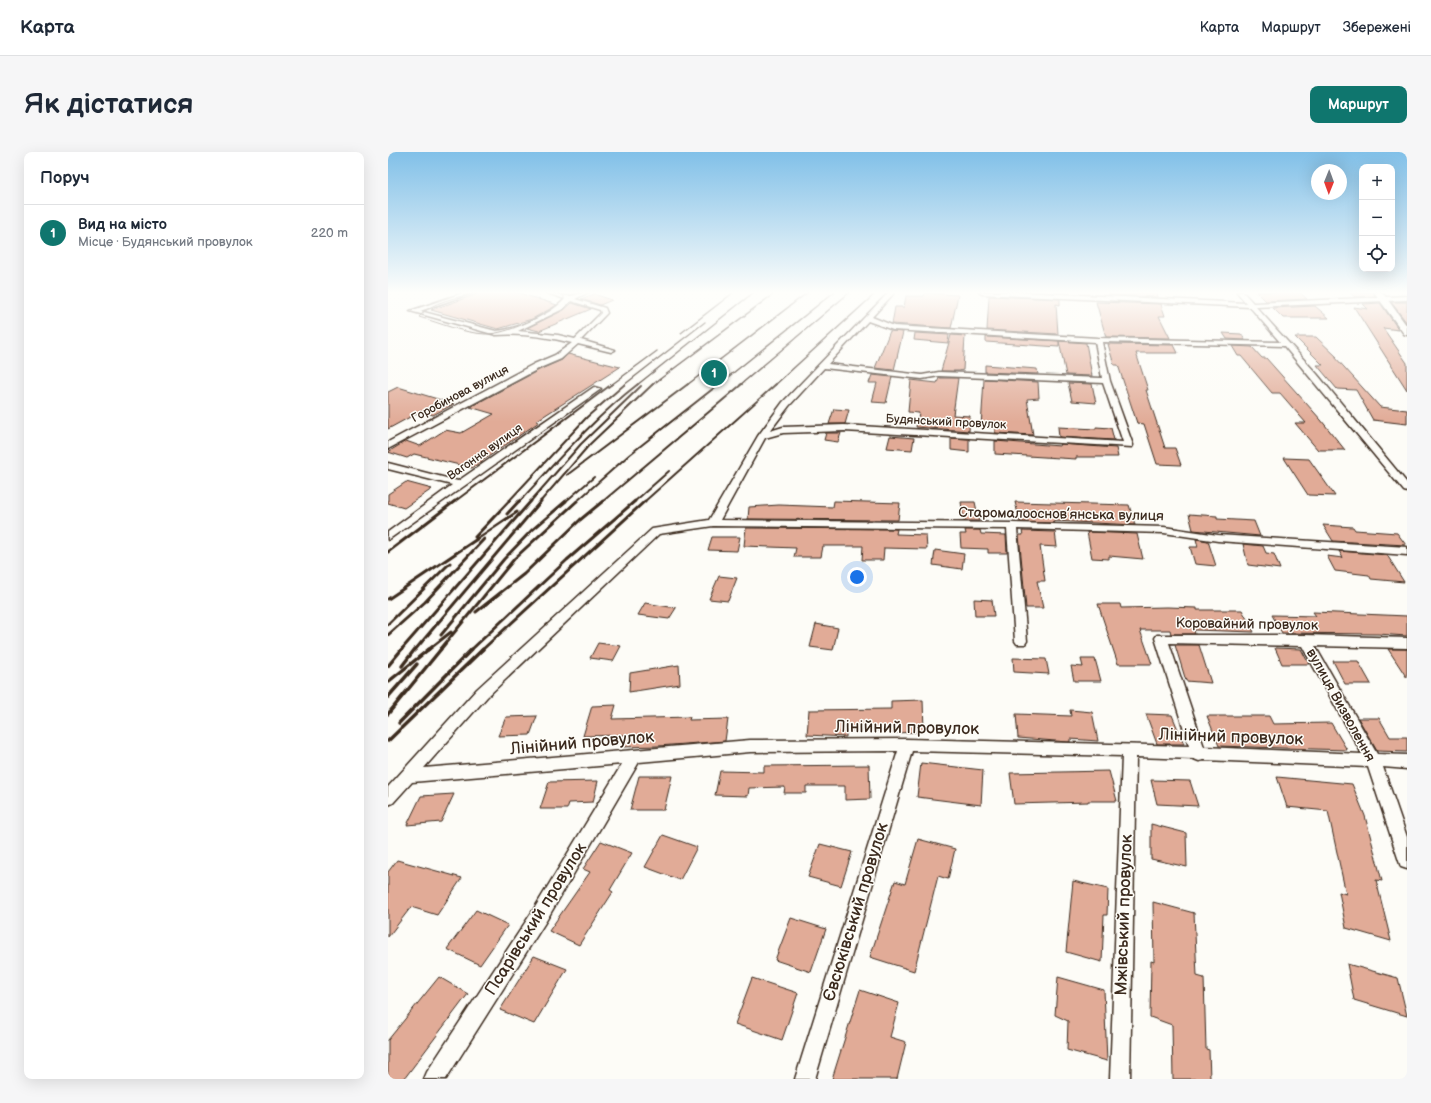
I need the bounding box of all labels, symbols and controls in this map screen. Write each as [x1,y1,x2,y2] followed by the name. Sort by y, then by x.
[20,16,74,39] text: Карта
[1200,19,1239,36] text: Карта
[1261,19,1321,36] text: Маршрут
[1343,19,1411,36] text: Збережені
[1310,86,1407,123] button: Маршрут
[24,88,193,121] text: Як дістатися
[1311,164,1347,200] north arrow
[1359,164,1395,272] map controls
[1359,164,1395,200] button: +
[40,168,90,188] text: Поруч
[1359,200,1395,236] button: −
[78,215,167,234] text: Вид на місто
[50,225,56,241] text: 1
[311,225,348,241] text: 220 m
[78,234,253,250] text: Місце · Будянський провулок
[1359,236,1395,272] button: locate
[701,358,727,388] pin: 1
[409,362,511,426] street label: Горобинова вулиця
[885,411,1007,433] street label: Будянський провулок
[445,420,526,483] street label: Вагонна вулиця
[958,504,1164,524] street label: Старомалооснов’янська вулиця
[847,567,867,587] your location
[1176,614,1319,634] street label: Коровайний провулок
[1303,645,1379,765] street label: вулиця Визволення
[834,717,979,739] street label: Лінійний провулок
[1157,724,1304,750] street label: Лінійний провулок
[508,727,655,759] street label: Лінійний провулок
[819,820,893,1004] street label: Євсюківський провулок
[1111,834,1137,996] street label: Мжівський провулок
[481,839,591,999] street label: Псарівський провулок

